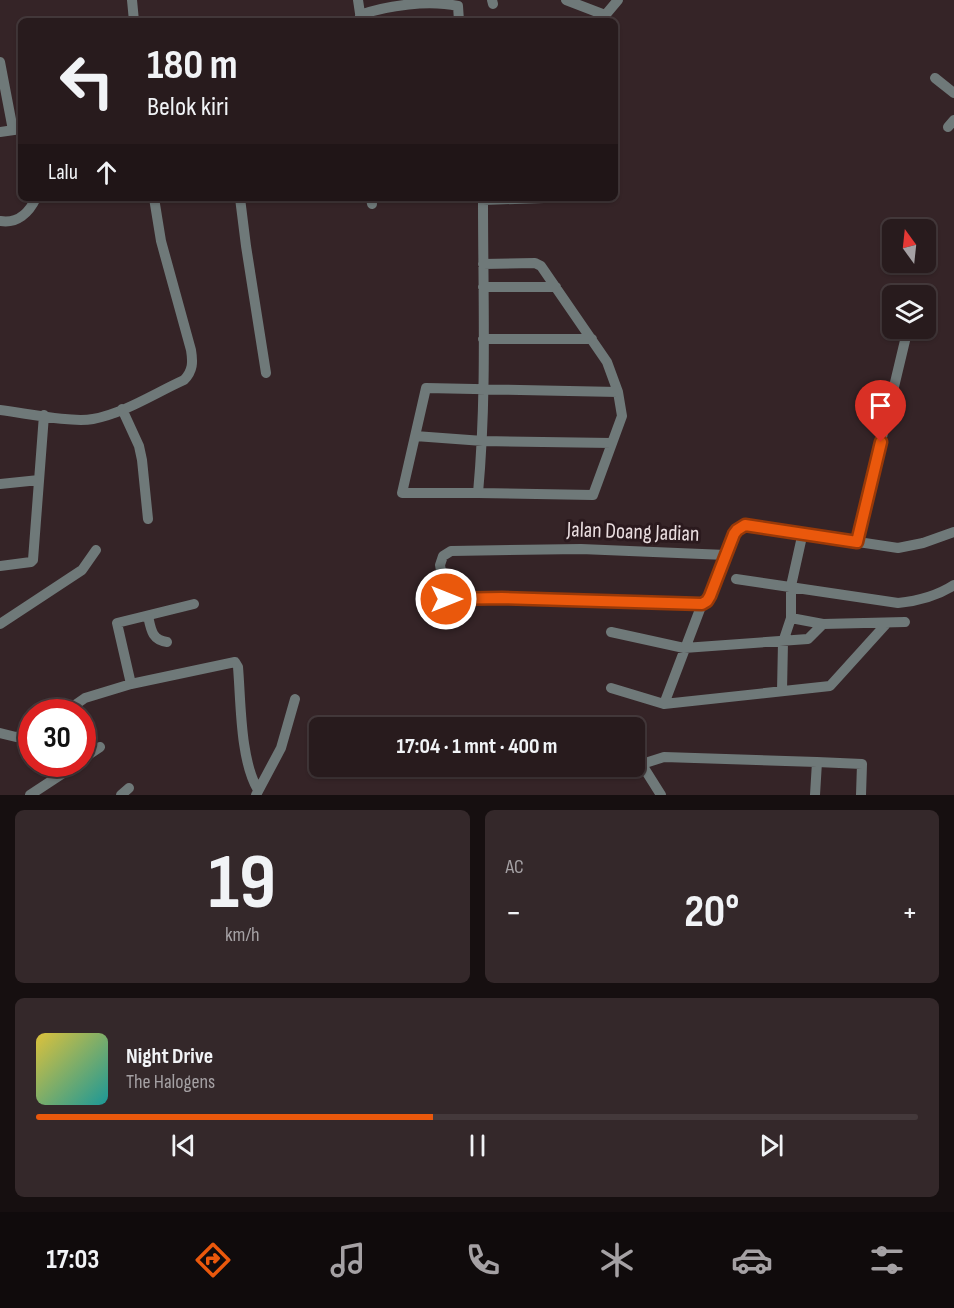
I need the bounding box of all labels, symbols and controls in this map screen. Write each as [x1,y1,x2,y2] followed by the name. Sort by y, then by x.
[147,40,238,91] text: 180 m
[48,42,126,120] icon: left
[147,91,229,123] text: Belok kiri
[90,156,123,189] icon: ahead
[48,159,78,186] text: Lalu
[882,219,936,273] north arrow
[882,219,936,339] map controls
[882,285,936,339] button: layers
[855,380,906,442] pin
[864,389,897,422] icon: arrive
[565,516,700,548] street label: Jalan Doang Jadian
[414,567,478,631] position arrow
[18,699,96,777] speed limit sign: 30
[397,733,557,760] text: 17:04 · 1 mnt · 400 m
[208,837,276,930] text: 19
[506,855,524,879] text: AC
[684,885,739,940] text: 20°
[506,893,522,933] text: −
[902,893,918,933] text: +
[225,923,260,947] text: km/h
[126,1043,213,1070] text: Night Drive
[126,1070,215,1094] text: The Halogens
[167,1129,200,1162] icon: previous
[461,1129,494,1162] icon: pause
[755,1129,788,1162] icon: next
[192,1239,234,1281] icon: directions
[327,1239,369,1281] icon: music
[462,1239,504,1281] icon: phone
[596,1239,638,1281] icon: climate
[731,1239,773,1281] icon: car
[866,1239,908,1281] icon: filters
[46,1244,99,1276] text: 17:03

